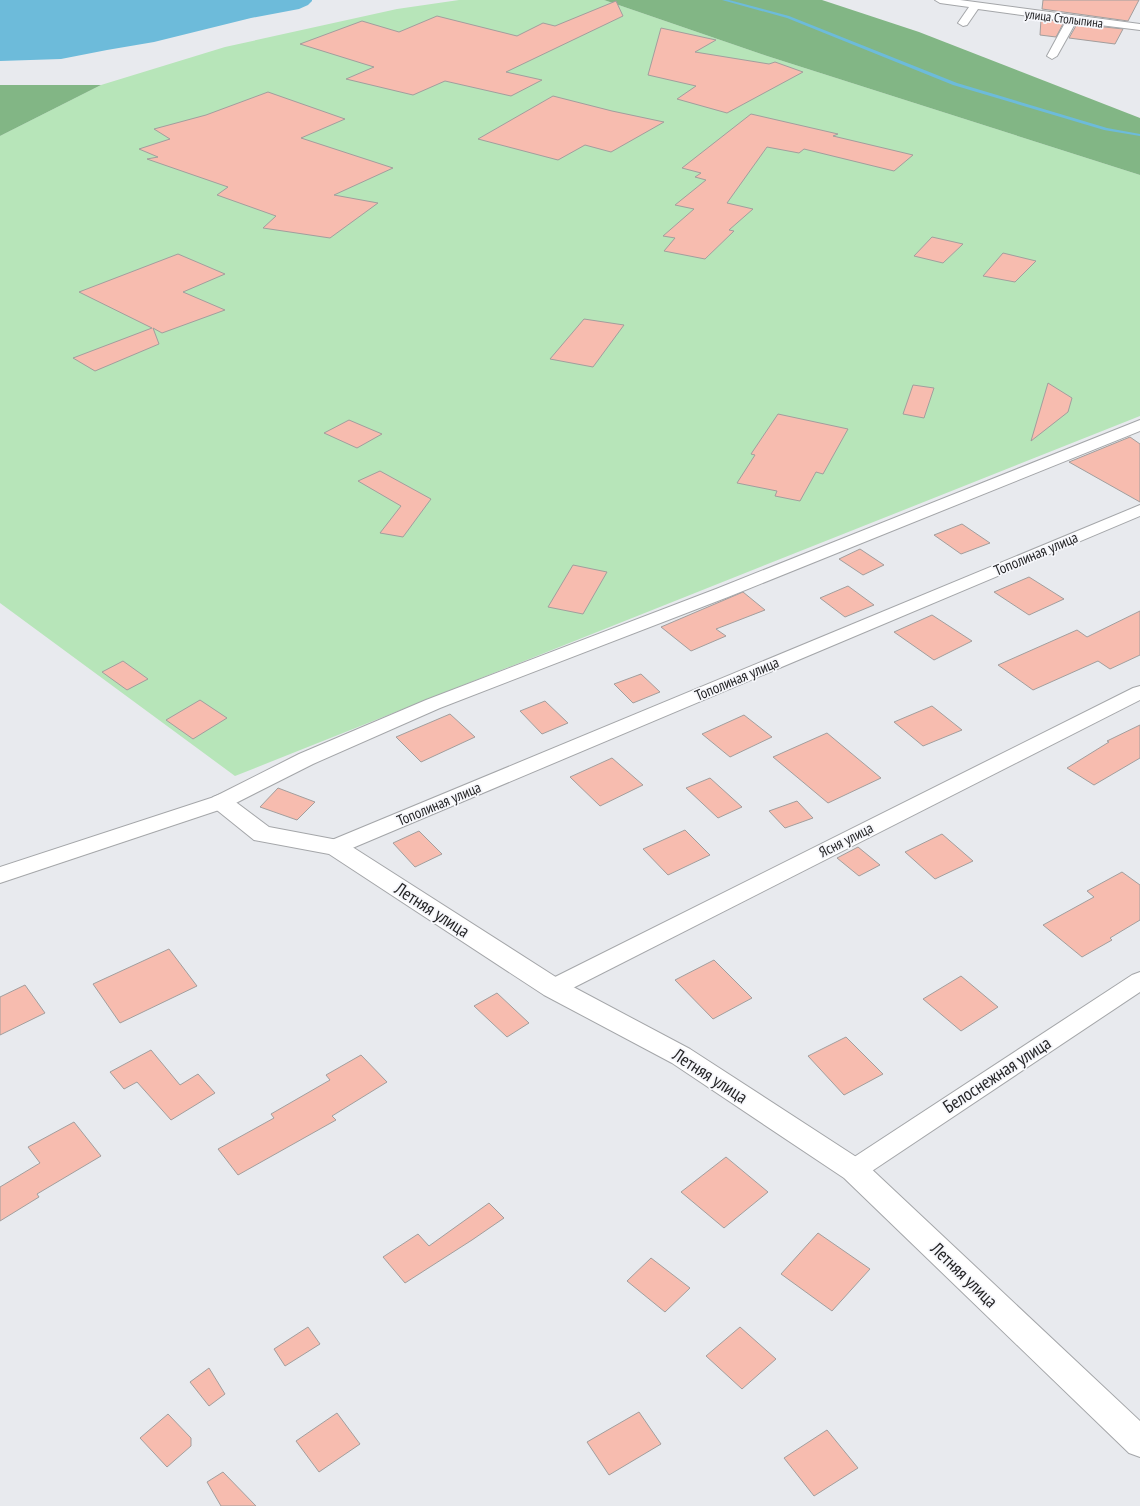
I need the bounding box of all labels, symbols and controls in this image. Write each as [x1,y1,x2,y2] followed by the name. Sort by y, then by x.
[1024,5,1104,32] street label: улица Столыпина
[991,527,1081,580] street label: Тополиная улица
[692,652,782,705] street label: Тополиная улица
[394,777,484,830] street label: Тополиная улица
[815,818,876,861] street label: Ясня улица
[390,876,474,942] street label: Летняя улица
[938,1031,1055,1118] street label: Белоснежная улица
[668,1042,752,1108] street label: Летняя улица
[925,1236,1003,1312] street label: Летняя улица

